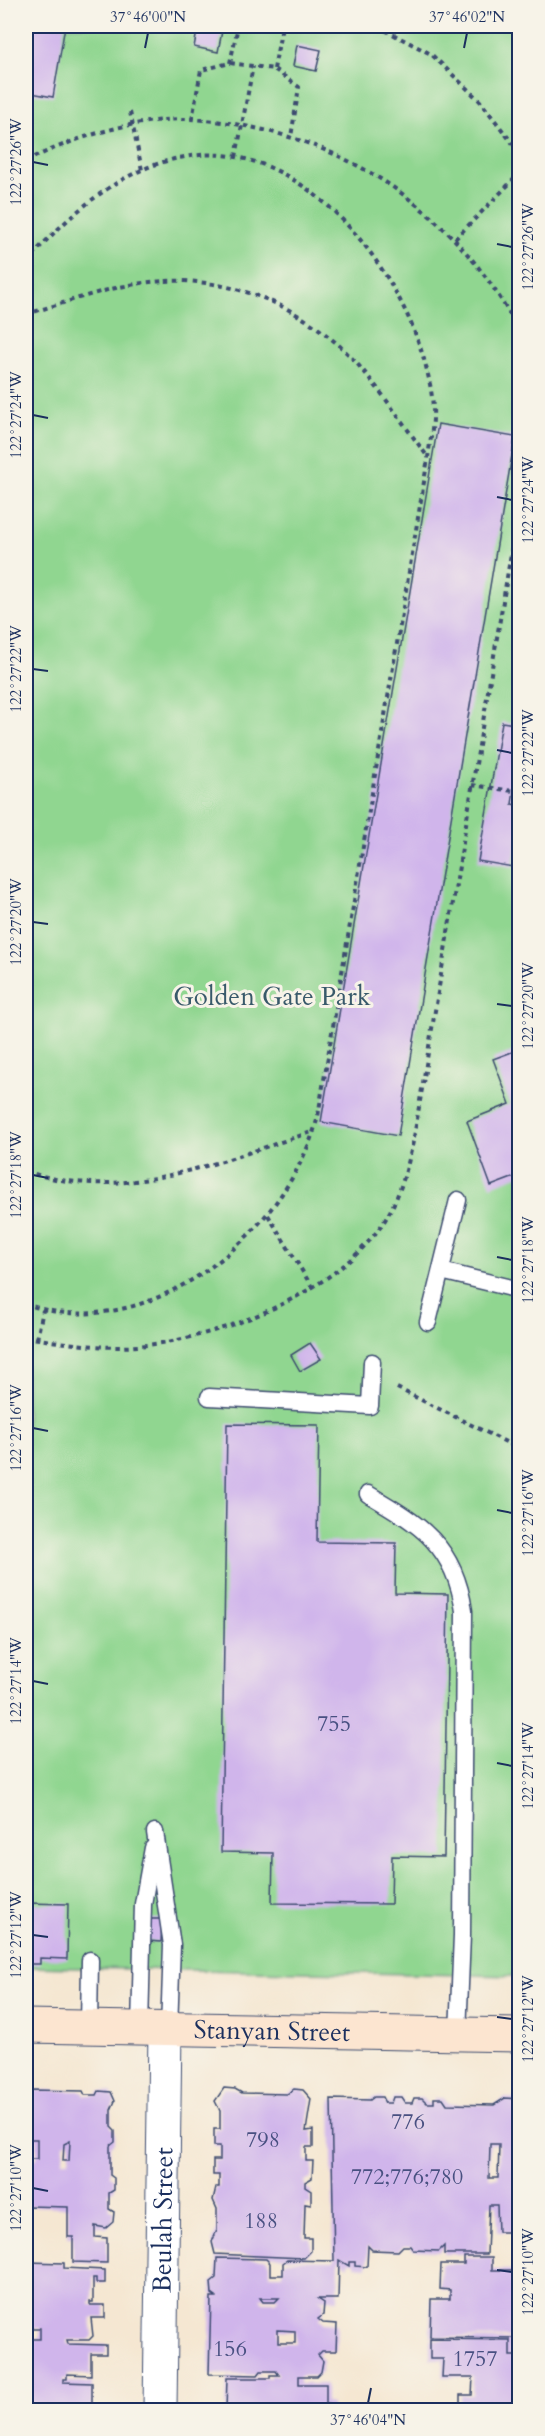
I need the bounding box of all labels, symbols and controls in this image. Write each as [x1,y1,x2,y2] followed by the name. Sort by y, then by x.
[110,7,186,27] text: 37°46'00"N
[429,7,505,27] text: 37°46'02"N
[6,118,26,206] text: 122°27'26"W
[518,203,538,291] text: 122°27'26"W
[6,371,26,459] text: 122°27'24"W
[518,456,538,544] text: 122°27'24"W
[6,625,26,713] text: 122°27'22"W
[518,709,538,797] text: 122°27'22"W
[6,878,26,966] text: 122°27'20"W
[518,962,538,1050] text: 122°27'20"W
[173,979,371,1014] park label: Golden Gate Park
[6,1131,26,1219] text: 122°27'18"W
[518,1216,538,1304] text: 122°27'18"W
[6,1384,26,1472] text: 122°27'16"W
[518,1469,538,1557] text: 122°27'16"W
[6,1637,26,1725] text: 122°27'14"W
[317,1709,351,1739] house number: 755
[518,1722,538,1810] text: 122°27'14"W
[6,1891,26,1979] text: 122°27'12"W
[518,1975,538,2063] text: 122°27'12"W
[193,2012,351,2050] street label: Stanyan Street
[391,2107,425,2137] house number: 776
[246,2125,280,2155] house number: 798
[6,2144,26,2232] text: 122°27'10"W
[145,2147,181,2293] street label: Beulah Street
[351,2162,463,2192] house number: 772;776;780
[244,2206,278,2236] house number: 188
[518,2228,538,2316] text: 122°27'10"W
[213,2334,247,2364] house number: 156
[452,2344,498,2374] house number: 1757
[330,2410,406,2430] text: 37°46'04"N

